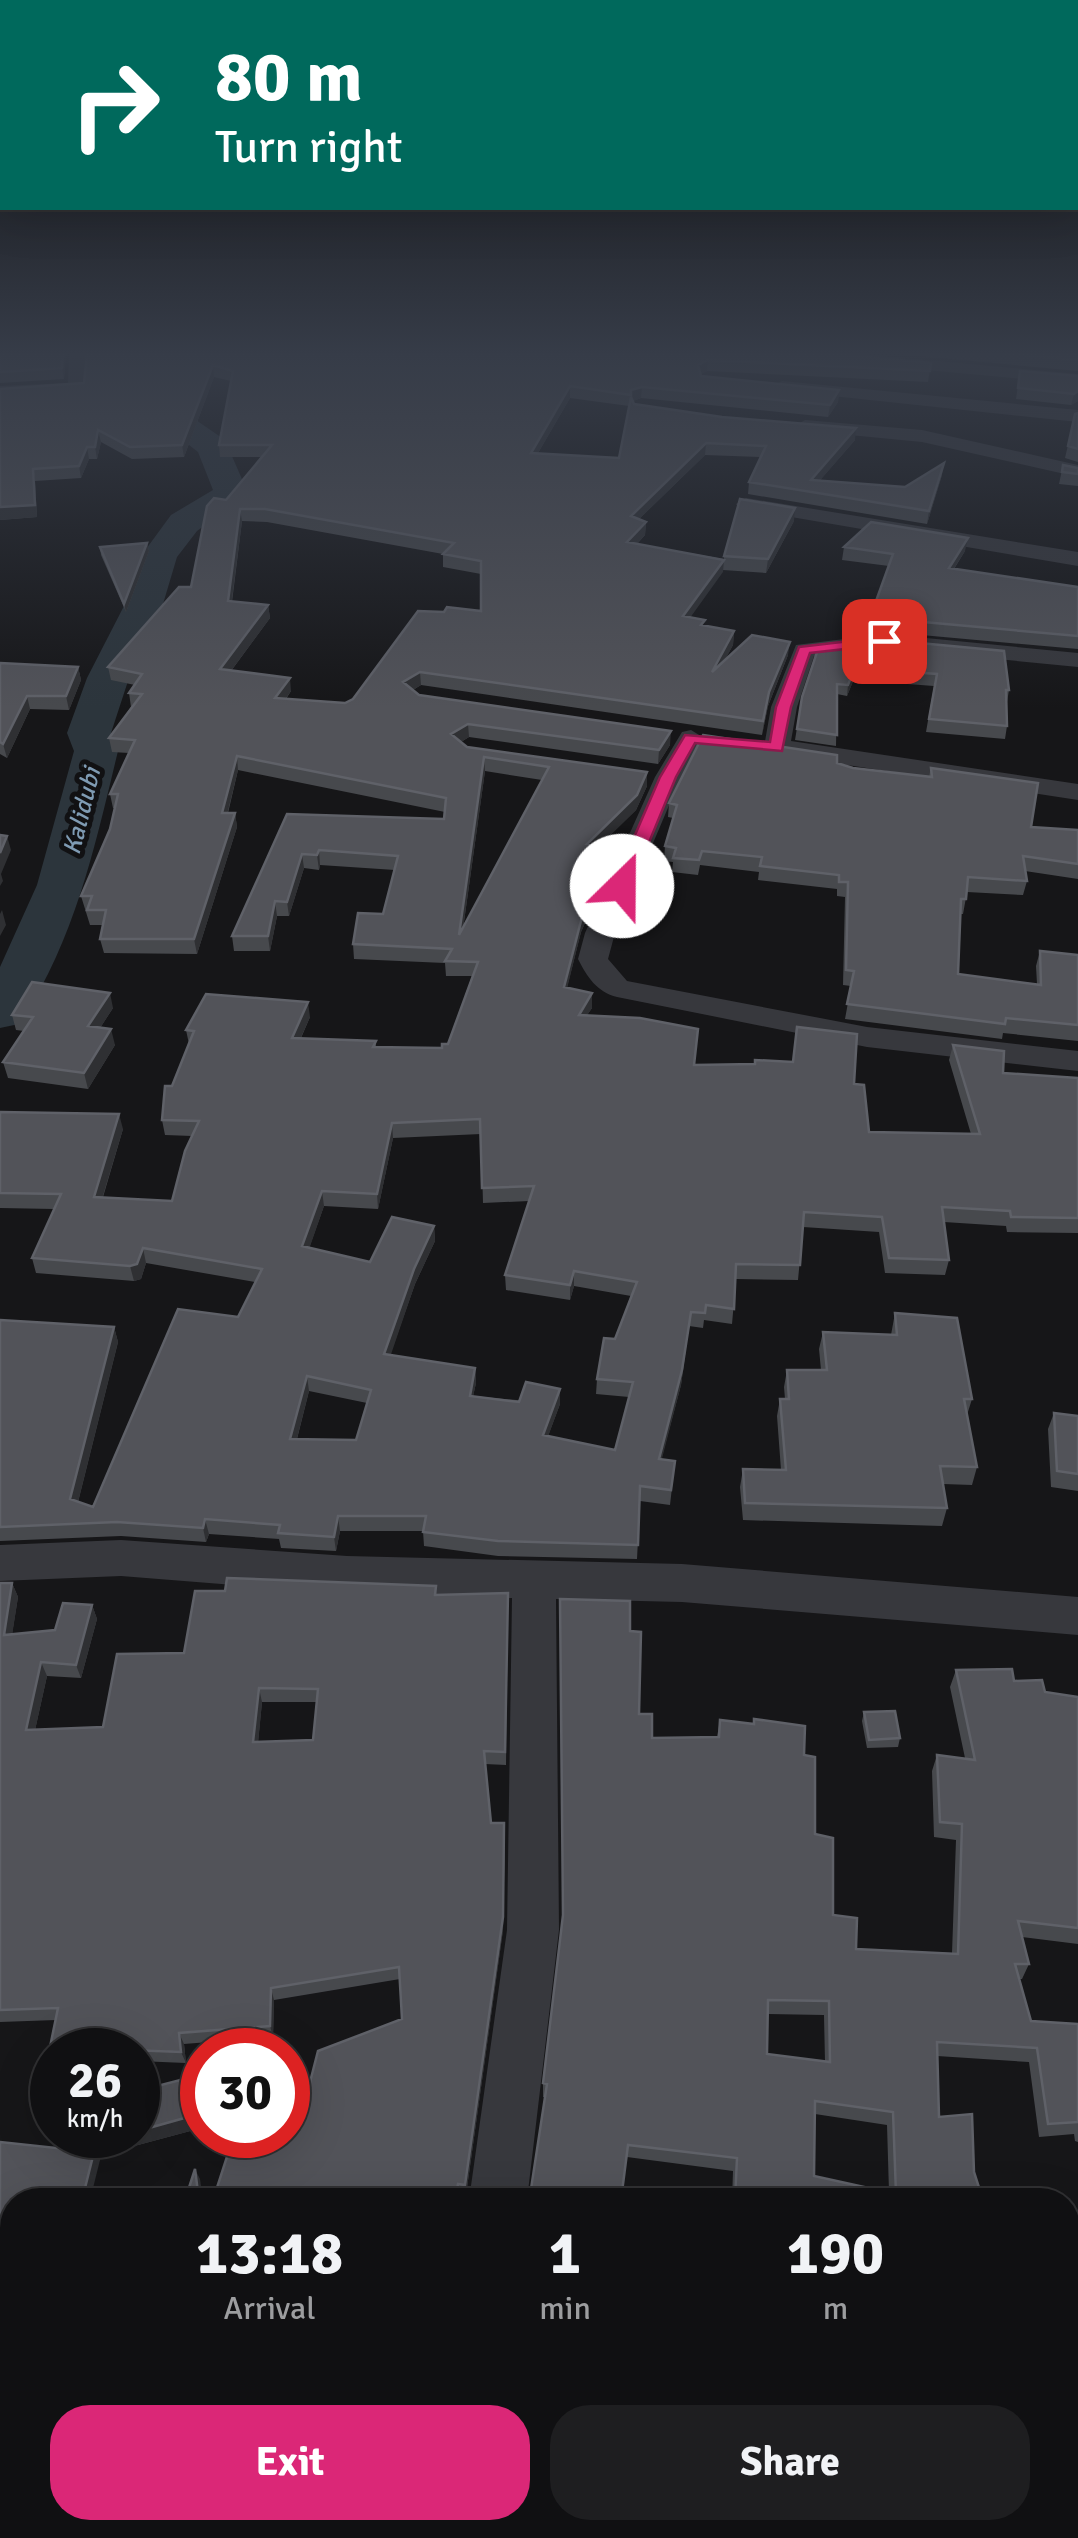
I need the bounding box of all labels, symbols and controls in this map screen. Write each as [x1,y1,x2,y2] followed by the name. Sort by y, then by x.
[215,34,363,120] text: 80 m
[50,40,180,170] icon: right
[215,120,403,175] text: Turn right
[842,599,927,684] pin
[857,614,912,669] icon: arrive
[56,762,108,858] water label: Kalidubi
[570,834,674,938] position arrow
[180,2028,310,2158] speed limit sign: 30
[68,2050,122,2112] text: 26
[67,2103,123,2134] text: km/h
[196,2217,343,2291] text: 13:18
[549,2217,581,2291] text: 1
[787,2217,884,2291] text: 190
[224,2289,316,2328] text: Arrival
[539,2289,591,2328] text: min
[823,2289,848,2328] text: m
[50,2405,530,2520] button: Exit
[550,2405,1030,2520] button: Share

